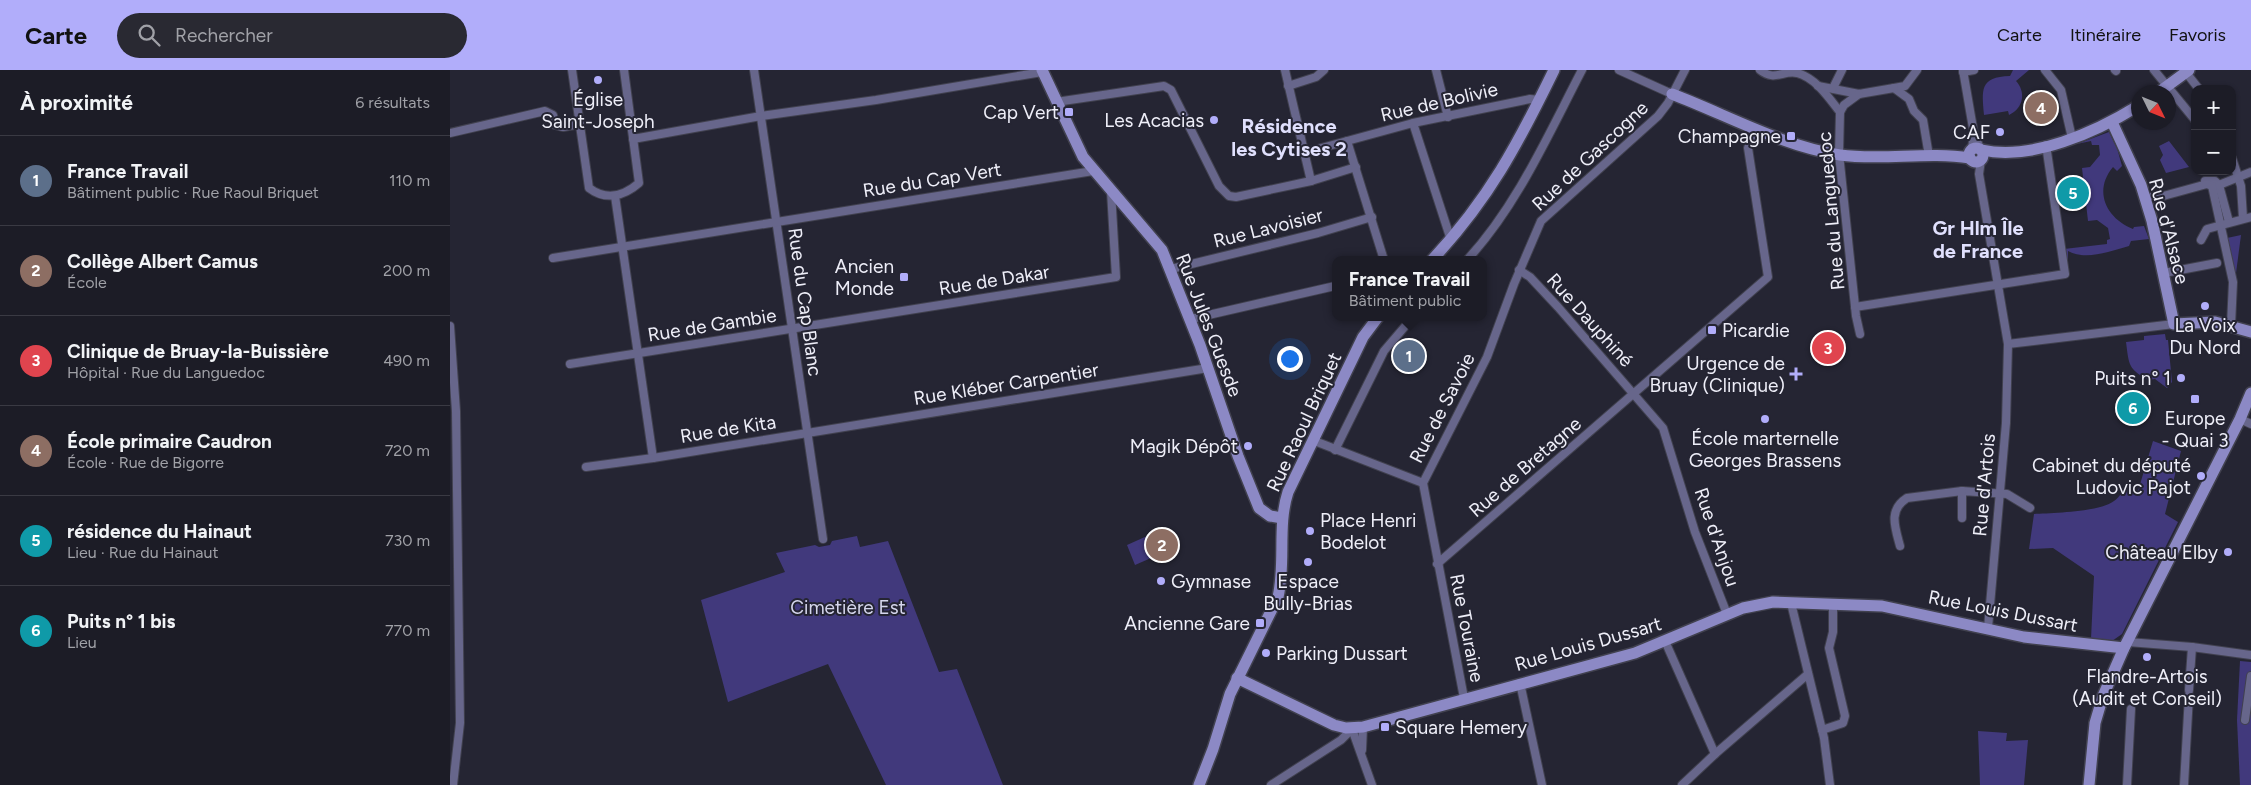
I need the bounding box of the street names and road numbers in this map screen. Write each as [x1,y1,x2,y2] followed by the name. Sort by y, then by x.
[1378,77,1500,127] street label: Rue de Bolivie
[1527,96,1653,216] street label: Rue de Gascogne
[1813,131,1849,291] street label: Rue du Languedoc
[861,158,1003,202] street label: Rue du Cap Vert
[2144,176,2194,286] street label: Rue d'Alsace
[1211,203,1326,253] street label: Rue Lavoisier
[783,226,827,378] street label: Rue du Cap Blanc
[1171,250,1247,400] street label: Rue Jules Guesde
[937,260,1052,300] street label: Rue de Dakar
[1542,268,1638,372] street label: Rue Dauphiné
[646,303,778,347] street label: Rue de Gambie
[1262,349,1346,495] street label: Rue Raoul Briquet
[1404,349,1480,467] street label: Rue de Savoie
[912,358,1101,410] street label: Rue Kléber Carpentier
[678,410,778,448] street label: Rue de Kita
[1464,412,1586,522] street label: Rue de Bretagne
[1968,432,2000,537] street label: Rue d'Artois
[1689,485,1745,589] street label: Rue d'Anjou
[1445,572,1489,684] street label: Rue Touraine
[1926,585,2080,637] street label: Rue Louis Dussart
[1512,612,1664,676] street label: Rue Louis Dussart

